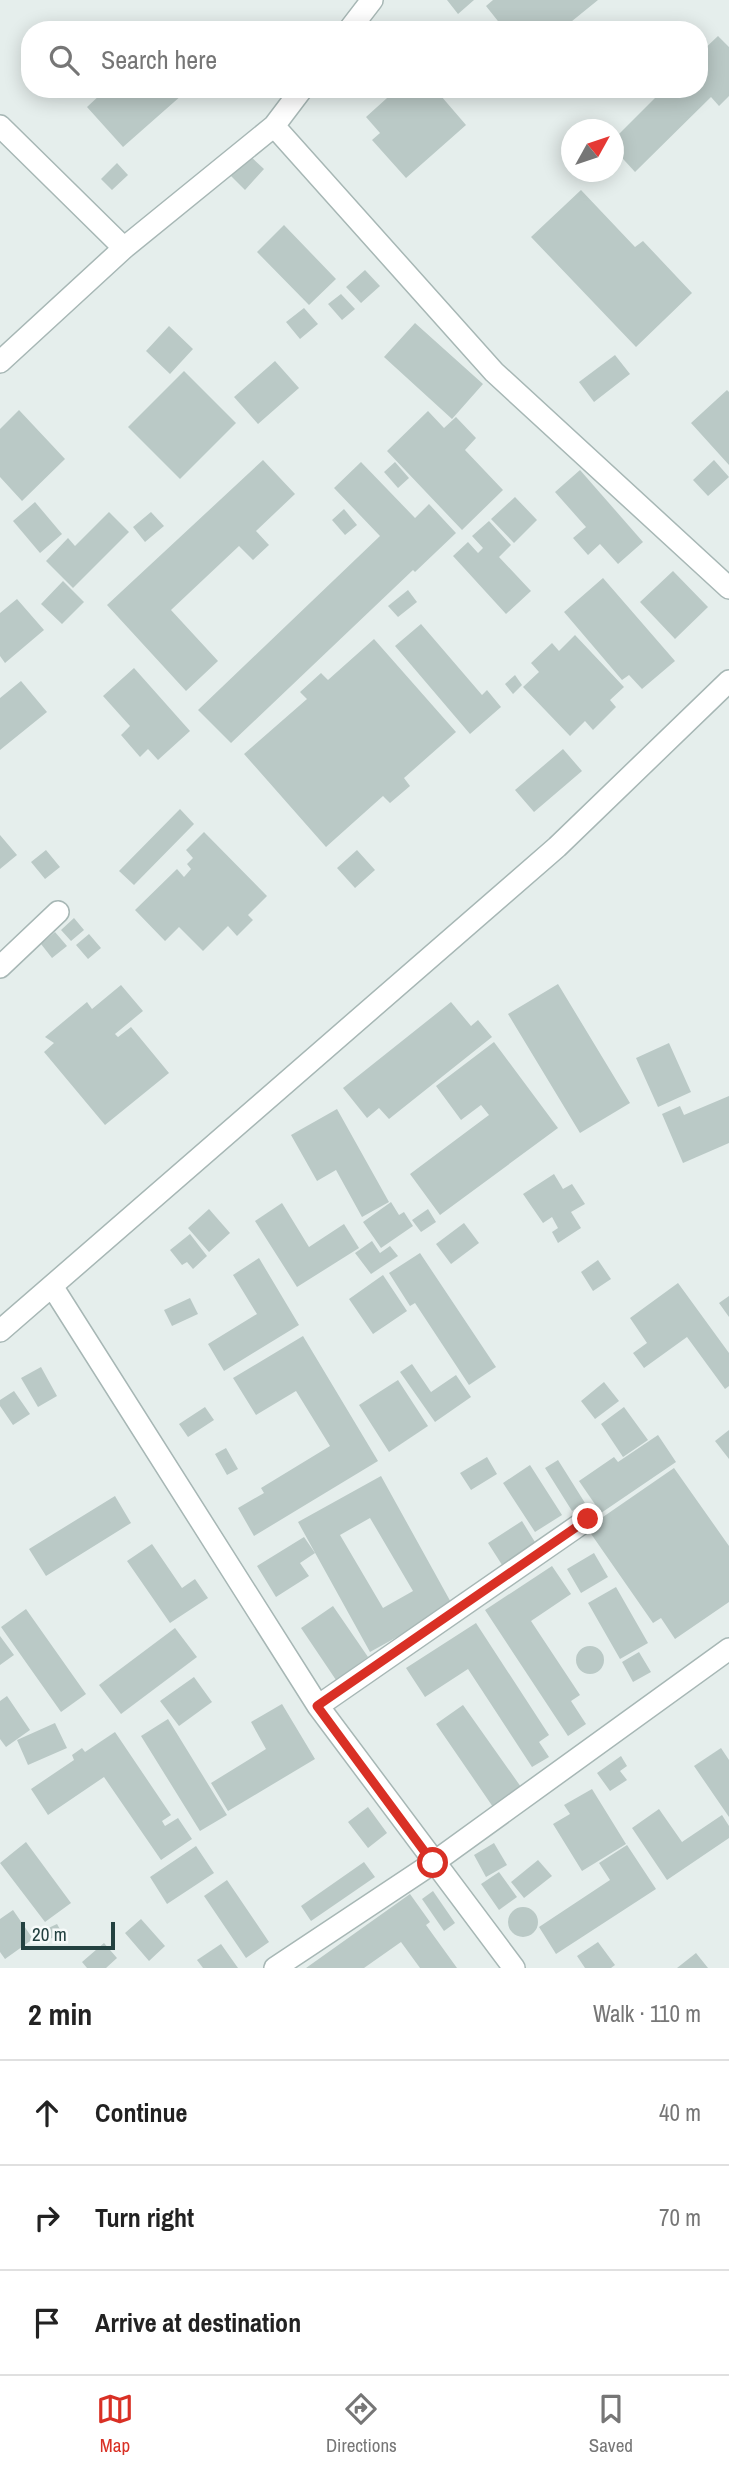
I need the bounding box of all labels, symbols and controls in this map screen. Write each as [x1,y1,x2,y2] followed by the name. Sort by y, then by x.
[21,21,708,98] search box
[45,41,83,79] icon: search
[101,42,217,77] text: Search here
[561,119,624,182] north arrow
[572,1503,603,1534] route end
[417,1847,448,1878] route start
[21,1919,116,1951] scale bar
[32,1921,67,1947] text: 20 m
[28,1994,92,2034] text: 2 min
[593,1998,701,2029] text: Walk · 110 m
[28,2094,66,2132] icon: ahead
[95,2095,187,2130] text: Continue
[659,2097,701,2128] text: 40 m
[28,2199,66,2237] icon: right
[95,2200,194,2235] text: Turn right
[659,2202,701,2233] text: 70 m
[28,2304,66,2342] icon: arrive
[95,2305,301,2340] text: Arrive at destination
[96,2390,134,2458] tab: Map
[326,2390,397,2458] tab: Directions
[589,2390,633,2458] tab: Saved

